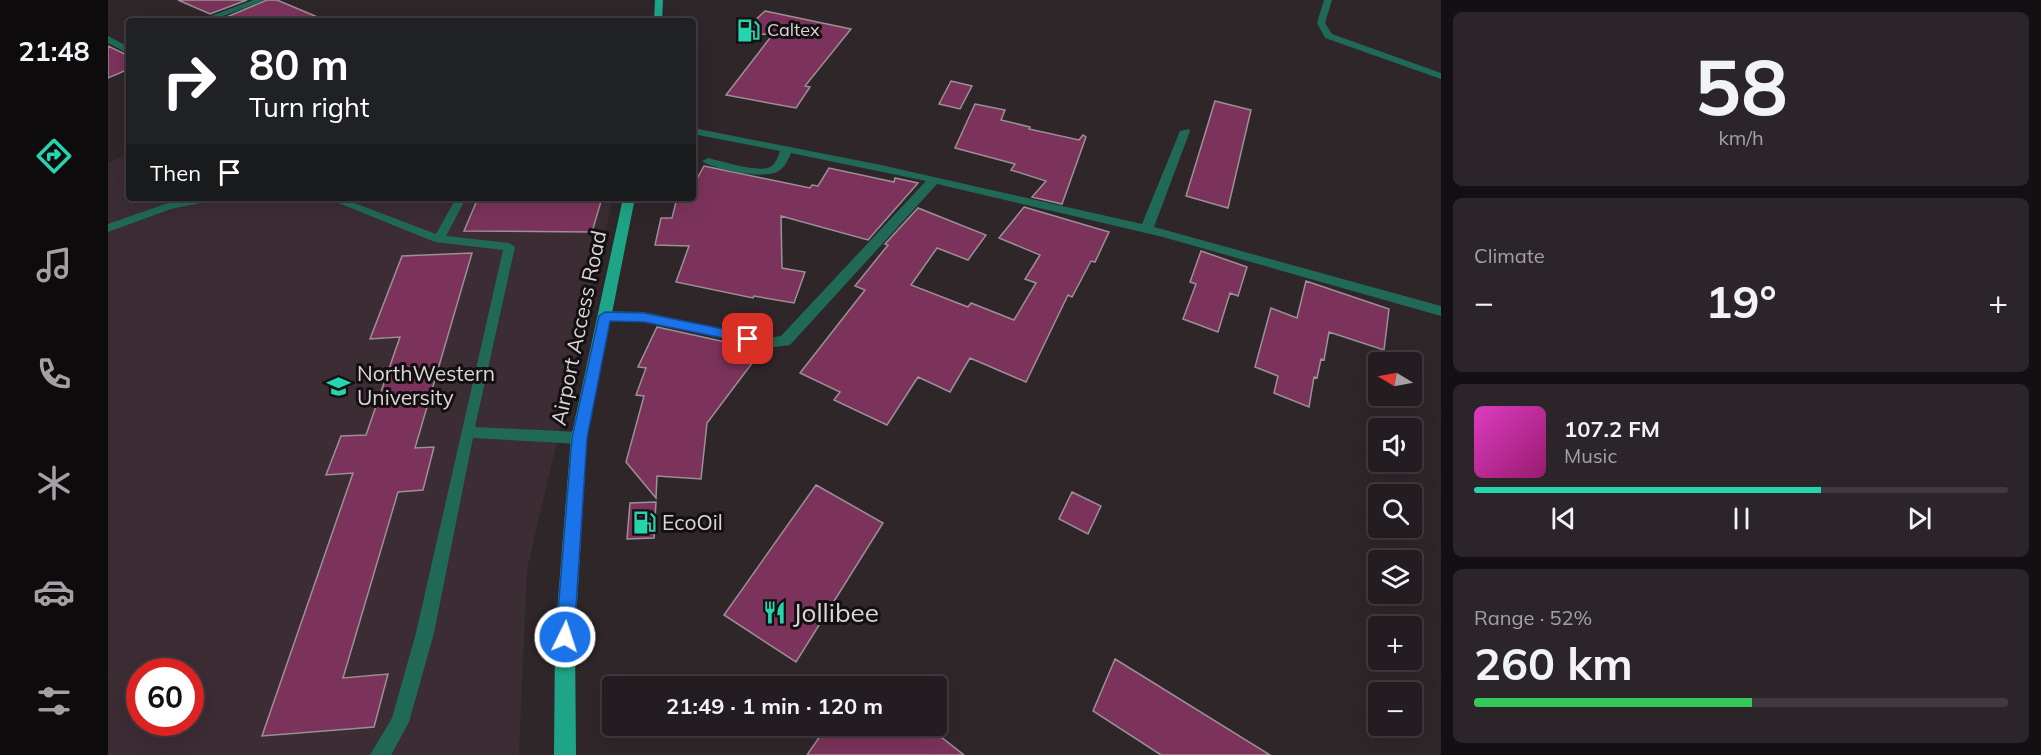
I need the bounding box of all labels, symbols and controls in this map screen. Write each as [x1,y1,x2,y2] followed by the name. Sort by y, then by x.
[736,17,762,43] fuel station icon: Caltex
[767,18,820,41] place label: Caltex
[18,34,90,68] text: 21:48
[1694,37,1788,135] text: 58
[249,38,349,91] text: 80 m
[150,42,228,120] icon: right
[249,90,369,124] text: Turn right
[1718,125,1764,150] text: km/h
[33,135,75,177] icon: directions
[213,156,246,189] icon: arrive
[150,159,201,187] text: Then
[545,228,611,428] street label: Airport Access Road
[1474,243,1545,268] text: Climate
[33,244,75,286] icon: music
[1705,273,1777,329] text: 19°
[1474,281,1494,322] text: −
[1988,281,2008,322] text: +
[722,313,773,364] pin
[731,322,764,355] icon: arrive
[1368,352,1422,406] north arrow
[1368,352,1422,736] map controls
[33,353,75,395] icon: phone
[357,360,495,410] place label: NorthWestern University
[326,373,352,399] school or university icon: NorthWestern University
[1564,415,1660,443] text: 107.2 FM
[1368,418,1422,472] button: sound
[1564,443,1617,468] text: Music
[33,462,75,504] icon: climate
[1368,484,1422,538] button: search
[1547,502,1580,535] icon: previous
[1725,502,1758,535] icon: pause
[1903,502,1936,535] icon: next
[662,509,723,535] place label: EcoOil
[631,510,657,536] fuel station icon: EcoOil
[1368,550,1422,604] button: layers
[33,571,75,613] icon: car
[793,596,879,629] place label: Jollibee
[762,600,788,626] restaurant icon: Jollibee
[533,605,597,669] position arrow
[1474,605,1592,630] text: Range · 52%
[1368,616,1422,670] button: +
[1474,635,1633,691] text: 260 km
[126,658,204,736] speed limit sign: 60
[33,680,75,722] icon: filters
[1368,682,1422,736] button: −
[666,692,883,720] text: 21:49 · 1 min · 120 m

